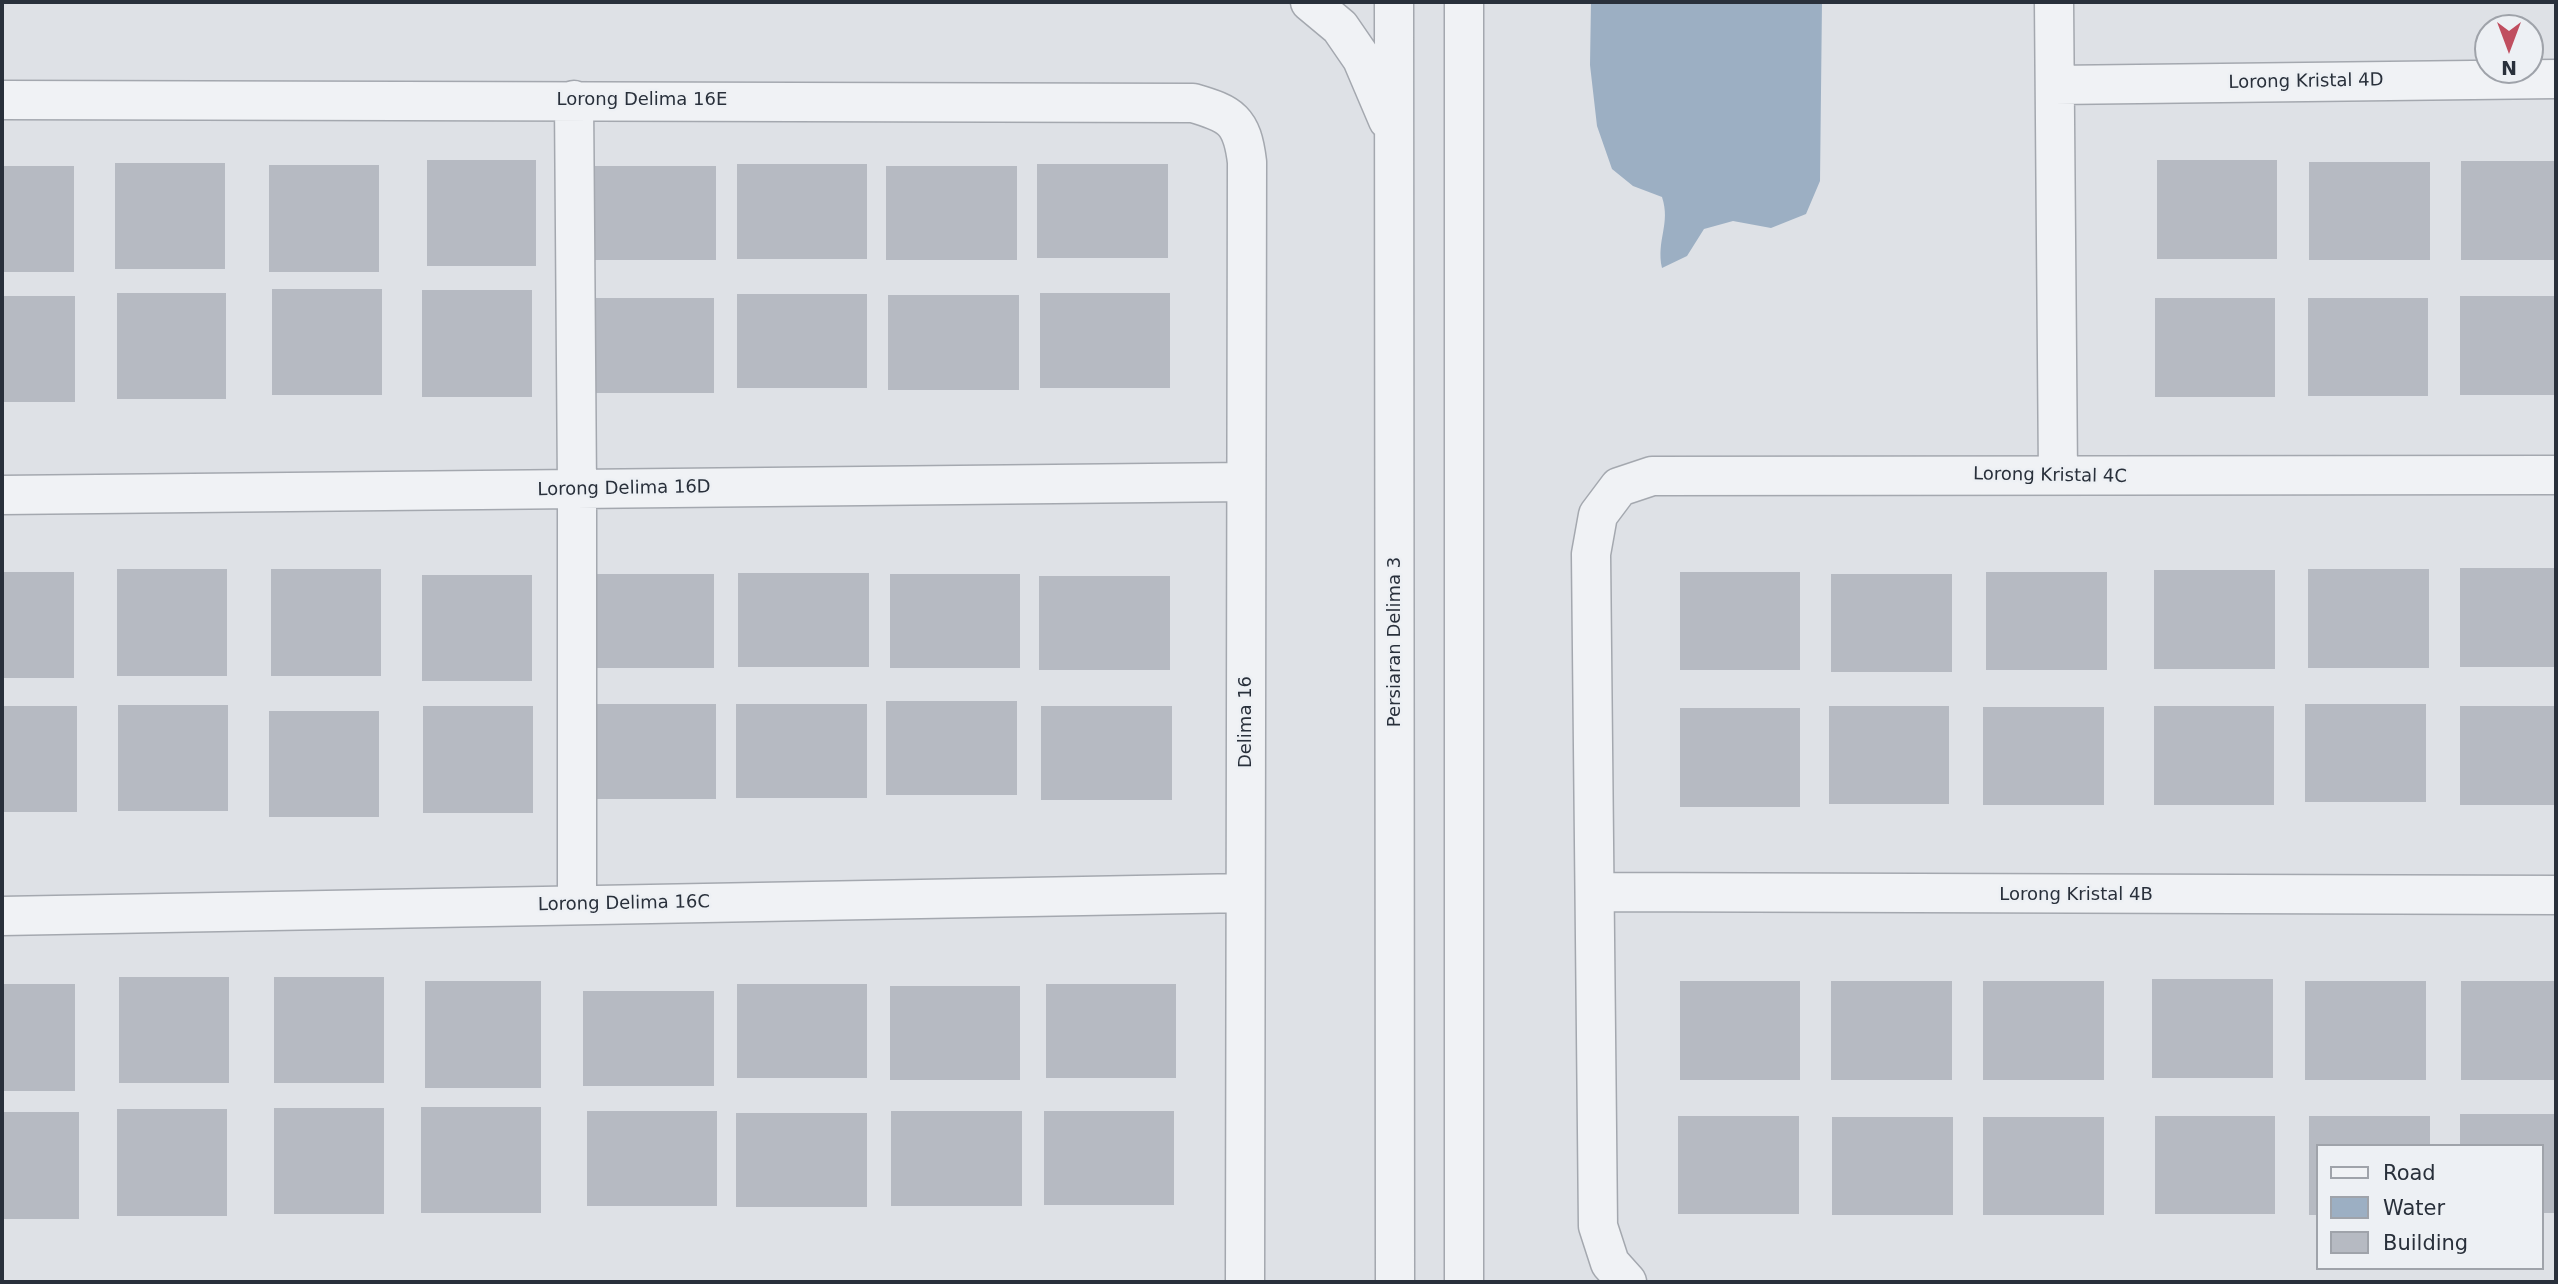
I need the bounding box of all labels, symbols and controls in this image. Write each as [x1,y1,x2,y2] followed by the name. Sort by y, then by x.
[2474,14,2544,84] north arrow
[2501,57,2517,79] text: N
[2228,70,2384,94] street label: Lorong Kristal 4D
[557,89,727,111] street label: Lorong Delima 16E
[1973,464,2127,488] street label: Lorong Kristal 4C
[537,477,711,501] street label: Lorong Delima 16D
[1384,557,1406,727] street label: Persiaran Delima 3
[1235,676,1257,768] street label: Delima 16
[1999,884,2153,906] street label: Lorong Kristal 4B
[538,892,710,916] street label: Lorong Delima 16C
[2316,1144,2544,1270] legend
[2383,1161,2436,1185] text: Road
[2383,1196,2445,1220] text: Water
[2383,1231,2468,1255] text: Building

